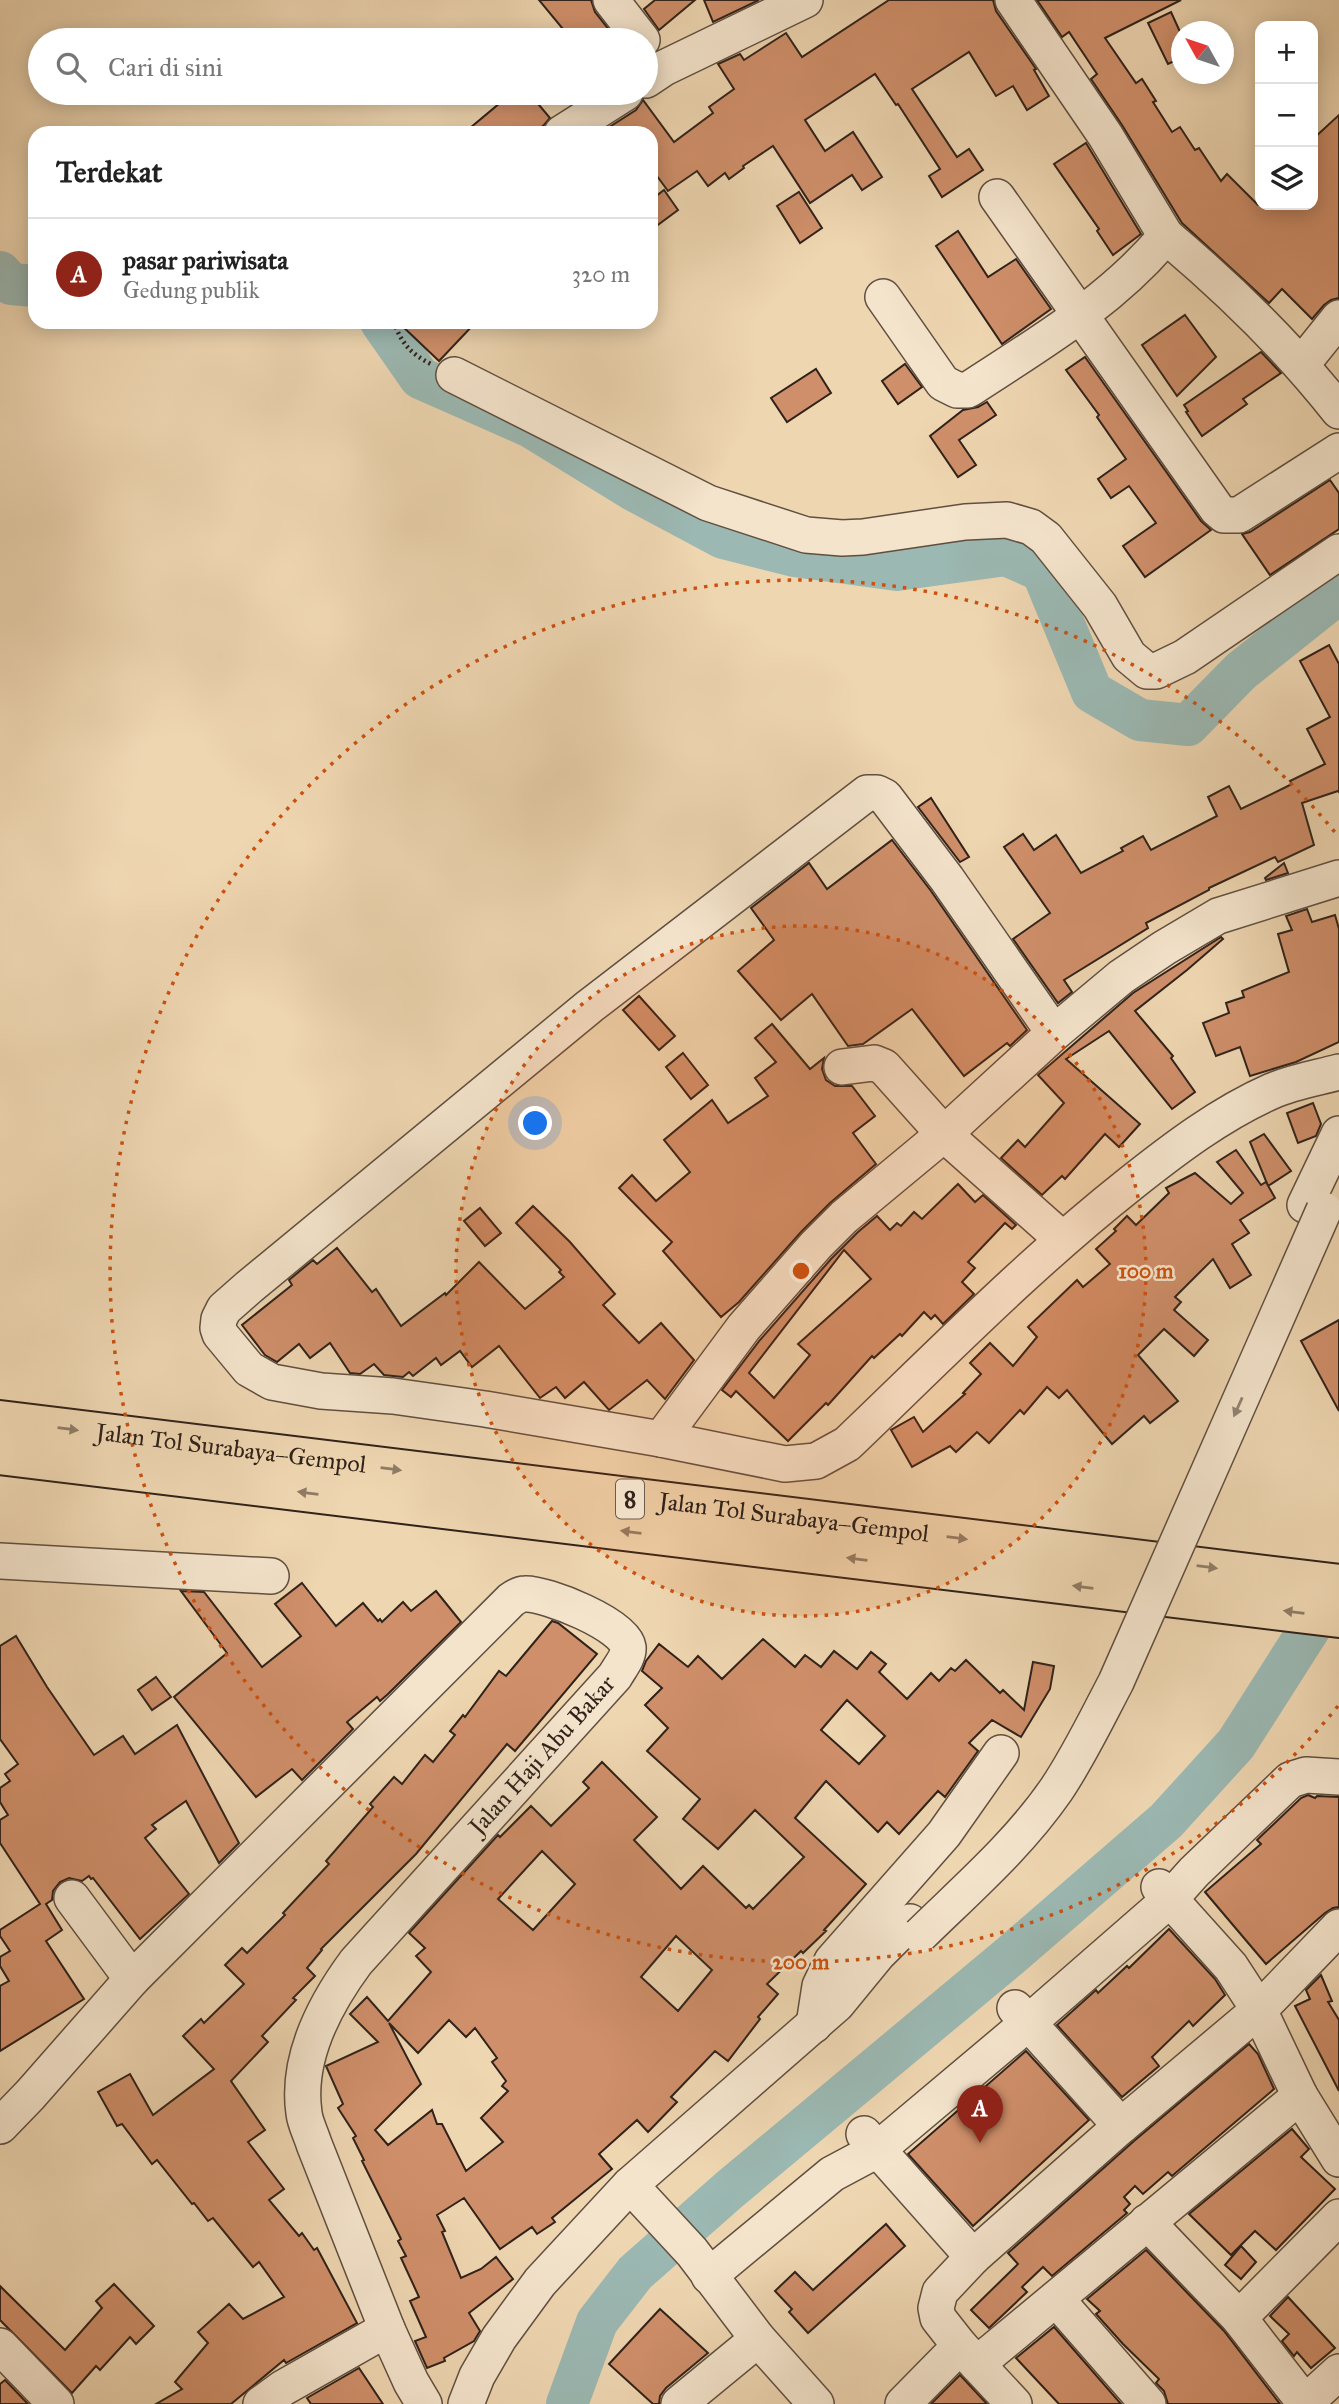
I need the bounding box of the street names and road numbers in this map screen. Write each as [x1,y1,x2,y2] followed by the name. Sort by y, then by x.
[92,1417,369,1480] street label: Jalan Tol Surabaya–Gempol
[616,1480,644,1518] road number: 8
[654,1485,931,1549] street label: Jalan Tol Surabaya–Gempol
[460,1669,622,1843] street label: Jalan Haji Abu Bakar

